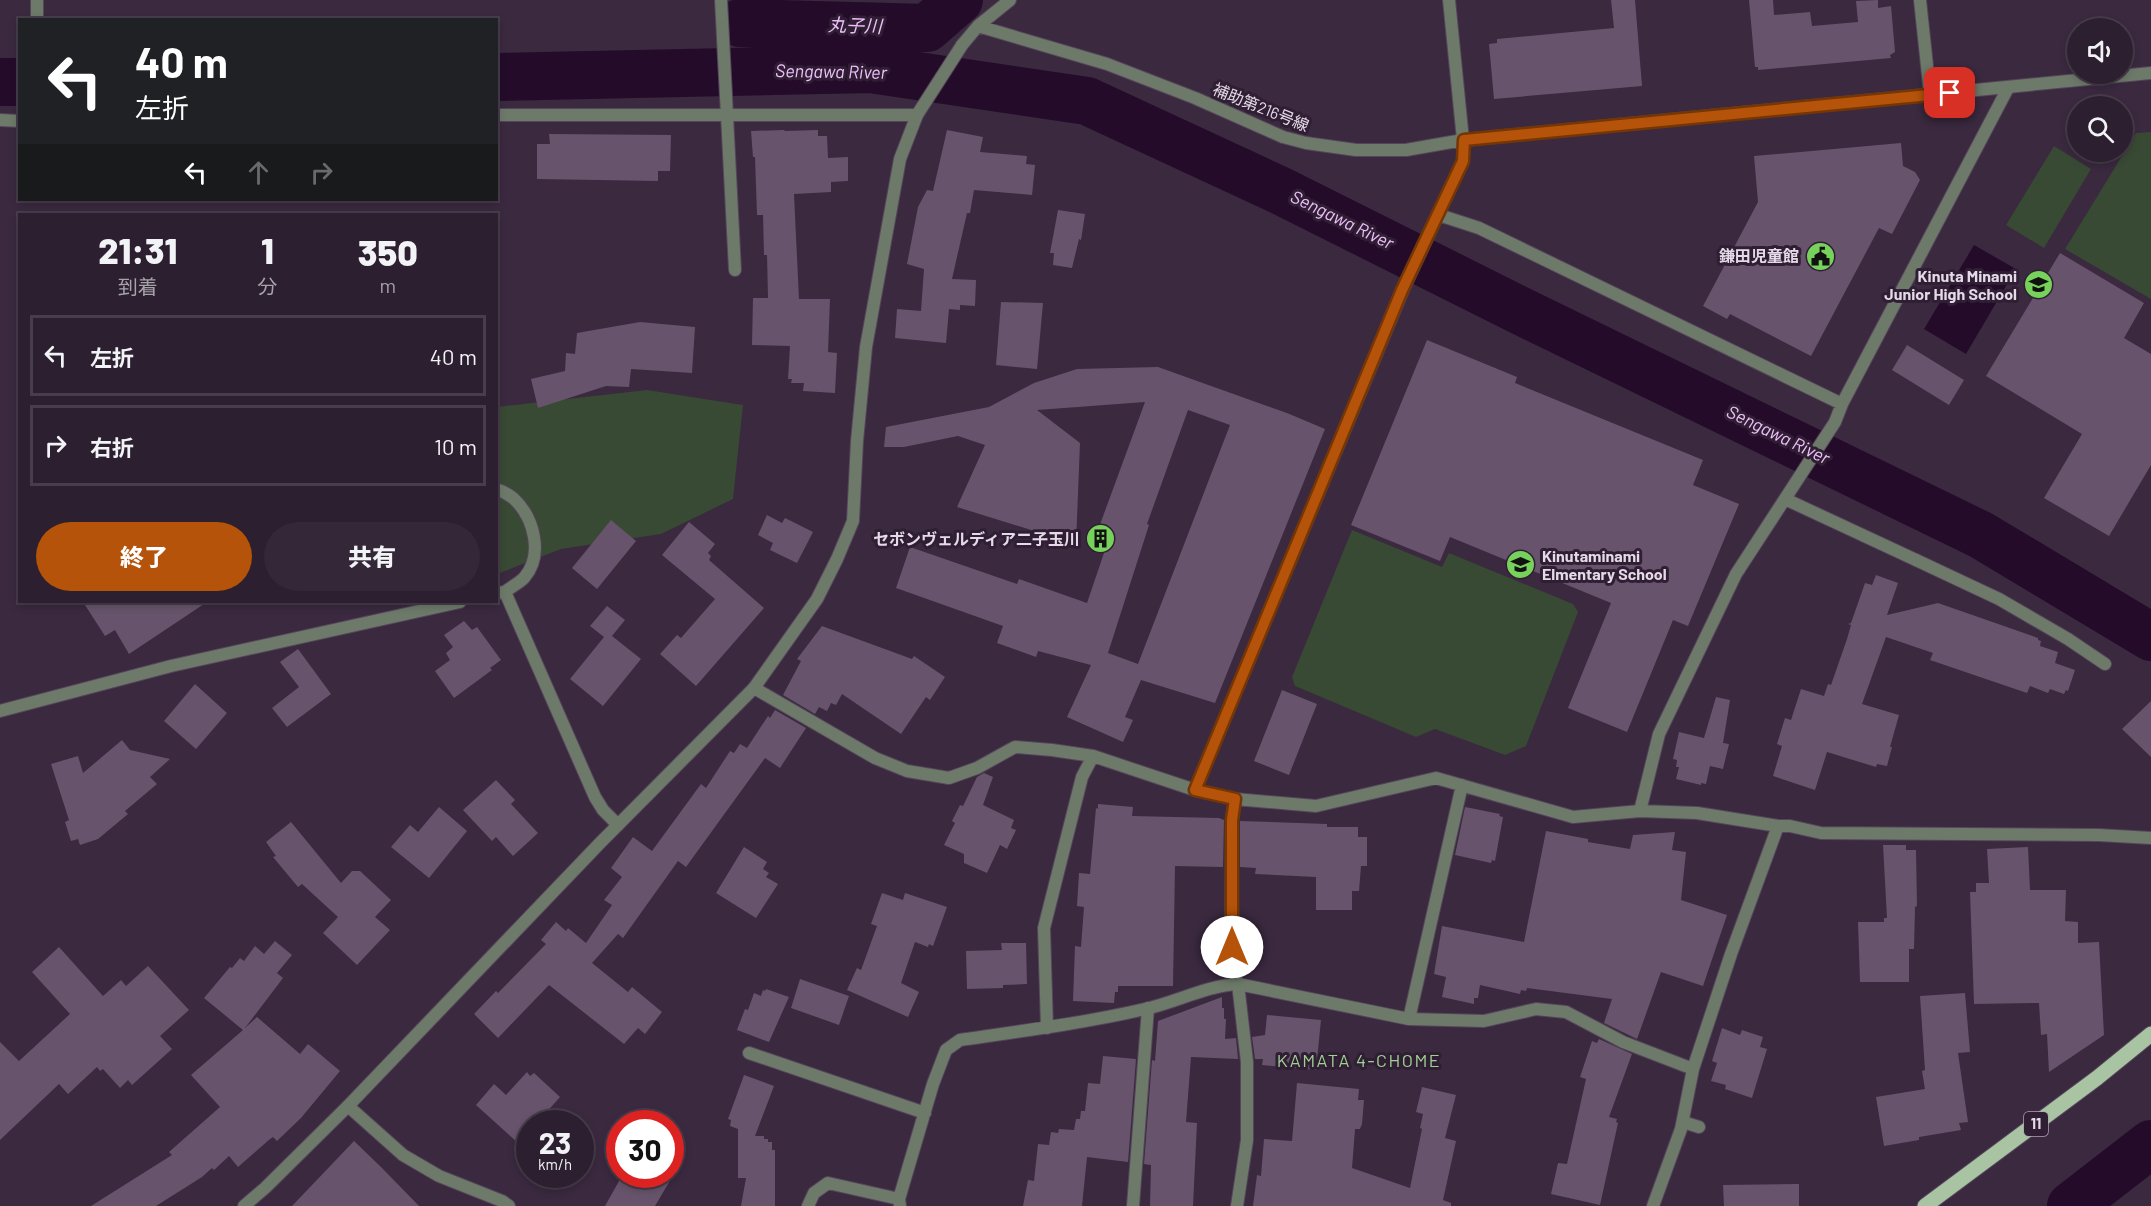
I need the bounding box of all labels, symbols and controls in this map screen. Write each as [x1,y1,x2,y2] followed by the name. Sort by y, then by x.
[828,13,884,37] water label: 丸子川
[2067,18,2133,162] map controls
[2067,18,2133,84] button: sound
[135,36,228,86] text: 40 m
[36,42,114,120] icon: left
[775,59,888,83] water label: Sengawa River
[1924,67,1975,118] pin
[1933,76,1966,109] icon: arrive
[1210,79,1312,134] street label: 補助第216号線
[135,91,189,123] text: 左折
[2067,96,2133,162] button: search
[179,156,212,189] icon: left
[242,156,275,189] icon: ahead
[305,156,338,189] icon: right
[1287,185,1398,254] water label: Sengawa River
[98,228,177,271] text: 21:31
[261,228,274,271] text: 1
[358,230,418,273] text: 350
[1804,240,1836,272] public building icon: 鎌田児童館
[1719,246,1799,265] place label: 鎌田児童館
[1884,266,2017,303] place label: Kinuta Minami Junior High School
[2022,269,2054,301] school or university icon: Kinuta Minami Junior High School
[379,273,396,297] text: m
[118,274,158,298] text: 到着
[258,274,278,298] text: 分
[39,339,72,372] icon: left
[430,343,477,369] text: 40 m
[90,344,134,370] text: 左折
[1723,400,1834,469] water label: Sengawa River
[39,429,72,462] icon: right
[434,433,477,459] text: 10 m
[90,434,134,460] text: 右折
[36,522,252,591] button: 終了
[264,522,480,591] button: 共有
[1085,523,1117,555] building icon: セボンヴェルディア二子玉川
[873,529,1080,548] place label: セボンヴェルディア二子玉川
[1542,546,1667,583] place label: Kinutaminami Elmentary School
[1505,549,1537,581] school or university icon: Kinutaminami Elmentary School
[1200,915,1264,979] position arrow
[1277,1049,1441,1071] district label: KAMATA 4-CHOME
[606,1110,684,1188] speed limit sign: 30
[2024,1112,2048,1136] road number: 11
[539,1124,571,1160] text: 23
[538,1155,572,1173] text: km/h

